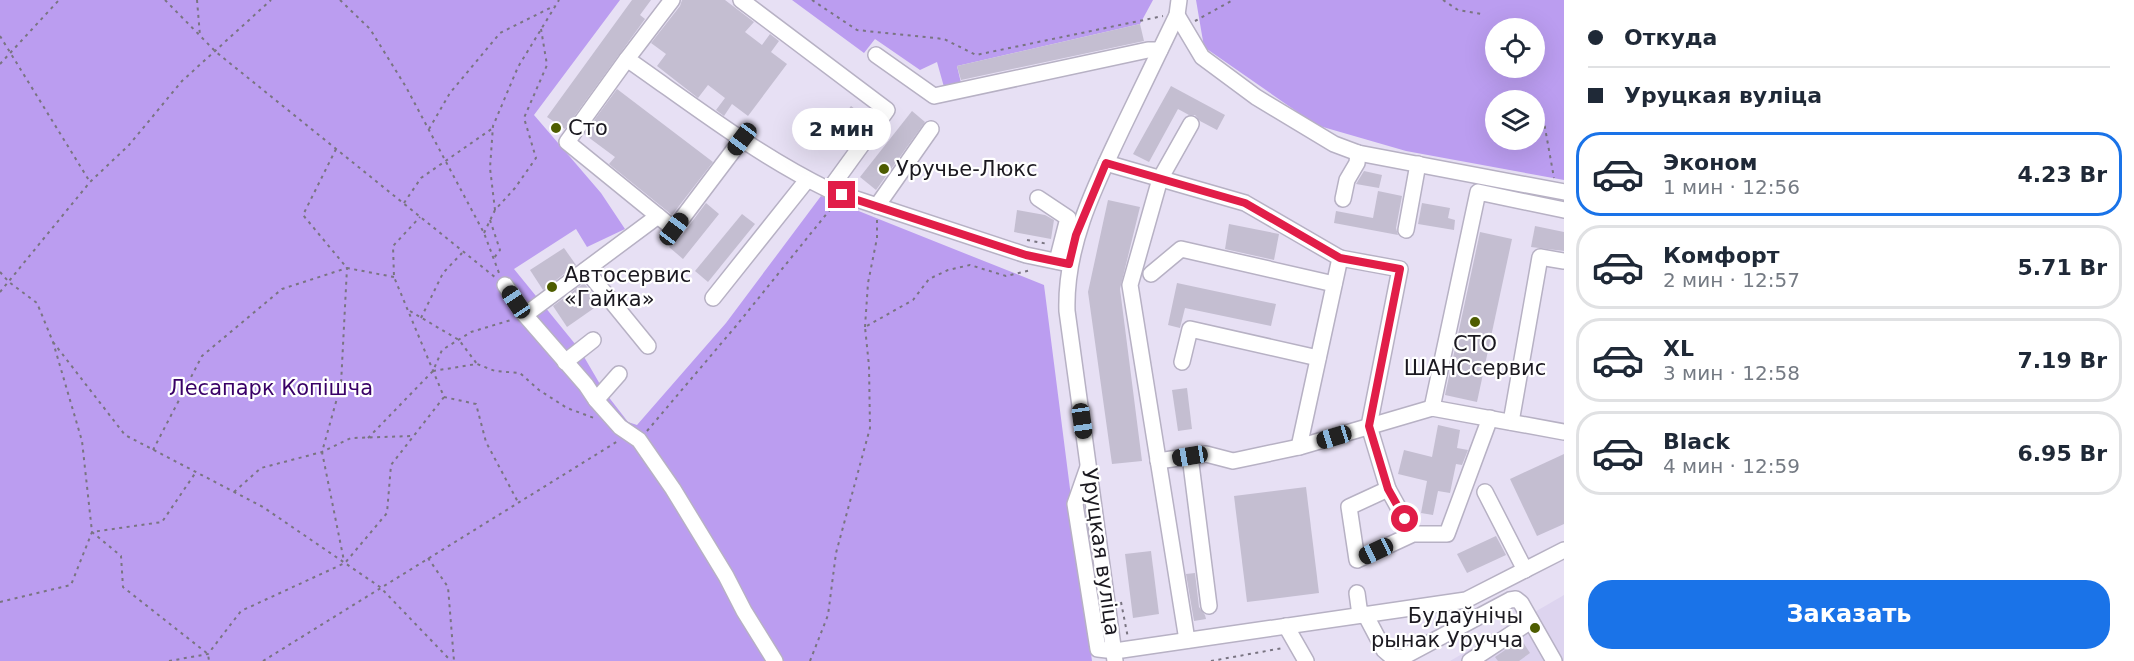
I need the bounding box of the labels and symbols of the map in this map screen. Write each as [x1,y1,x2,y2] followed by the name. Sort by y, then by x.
[792,108,892,150] callout: 2 мин
[568,116,608,140] place label: Сто
[724,119,760,159] car
[549,121,563,135] marker: Сто
[896,157,1038,181] place label: Уручье-Люкс
[877,162,891,176] marker: Уручье-Люкс
[828,181,855,208] route end
[656,209,692,249] car
[564,263,691,311] place label: Автосервис «Гайка»
[545,280,559,294] marker: Автосервис «Гайка»
[498,282,534,322] car
[1468,315,1482,329] marker: СТО ШАНСсервис
[1404,332,1546,380] place label: СТО ШАНСсервис
[169,376,373,400] park label: Лесапарк Копішча
[1071,402,1093,440] car
[1314,423,1354,451] car
[1171,444,1209,468] car
[1077,467,1125,637] street label: Уруцкая вуліца
[1391,505,1418,532] route start
[1356,535,1396,567] car
[1371,604,1523,652] place label: Будаўнічы рынак Уручча
[1528,621,1542,635] marker: Будаўнічы рынак Уручча

